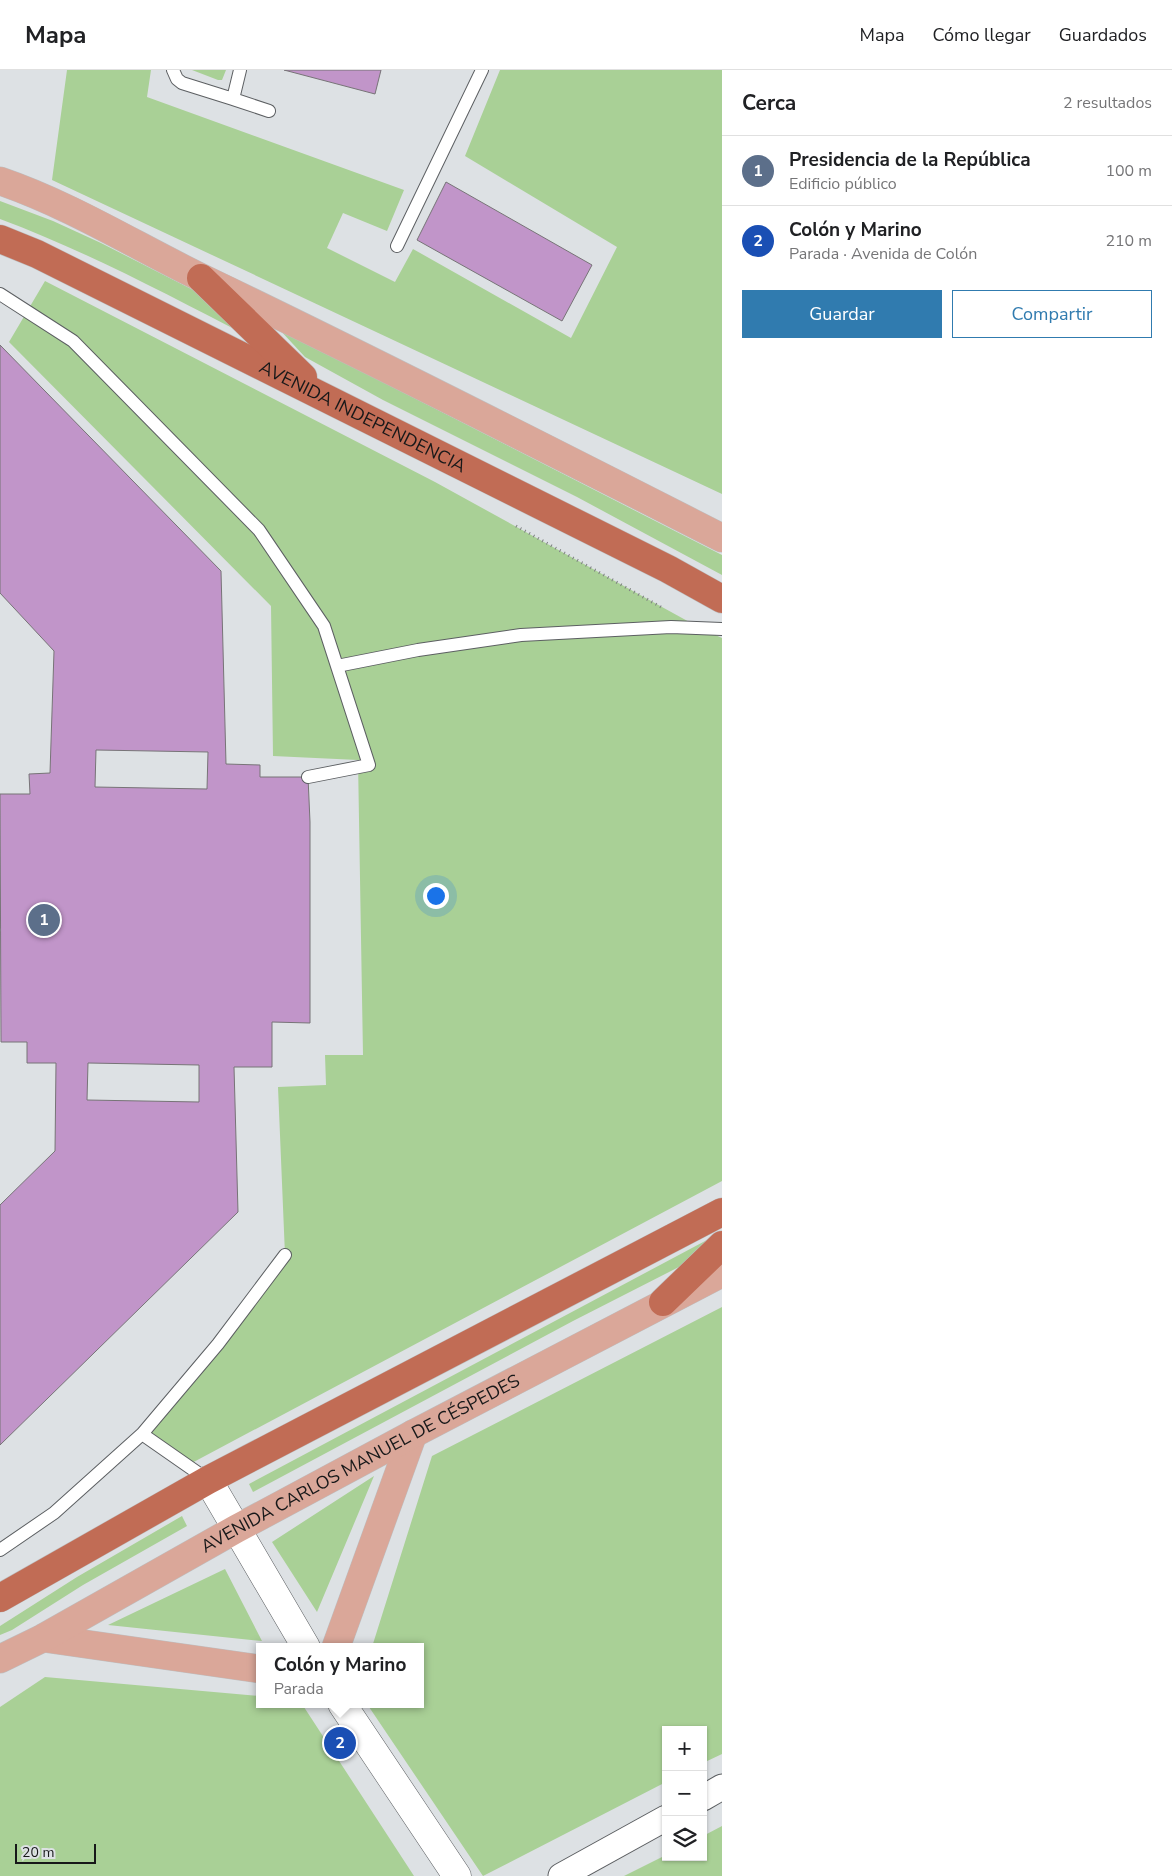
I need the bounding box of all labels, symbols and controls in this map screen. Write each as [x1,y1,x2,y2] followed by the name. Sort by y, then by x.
[25,19,87,51] text: Mapa
[860,23,905,47] text: Mapa
[933,23,1031,47] text: Cómo llegar
[1059,23,1147,47] text: Guardados
[742,89,796,117] text: Cerca
[1063,92,1152,114] text: 2 resultados
[789,147,1031,173] text: Presidencia de la República
[753,160,763,182] text: 1
[1105,160,1152,182] text: 100 m
[789,173,897,195] text: Edificio público
[789,217,922,243] text: Colón y Marino
[753,230,763,252] text: 2
[1105,230,1152,252] text: 210 m
[789,243,977,265] text: Parada · Avenida de Colón
[742,290,942,338] button: Guardar
[952,290,1152,338] button: Compartir
[255,355,470,478] street label: AVENIDA INDEPENDENCIA
[423,883,449,909] your location
[28,901,60,939] pin: 1
[197,1369,524,1558] street label: AVENIDA CARLOS MANUEL DE CÉSPEDES
[256,1643,424,1708] popup
[274,1652,406,1678] text: Colón y Marino
[274,1678,324,1700] text: Parada
[324,1724,356,1762] pin: 2
[662,1726,707,1861] map controls
[662,1726,707,1771] button: +
[662,1771,707,1816] button: −
[662,1816,707,1861] button: layers
[15,1841,96,1864] scale bar
[22,1843,54,1862] text: 20 m

